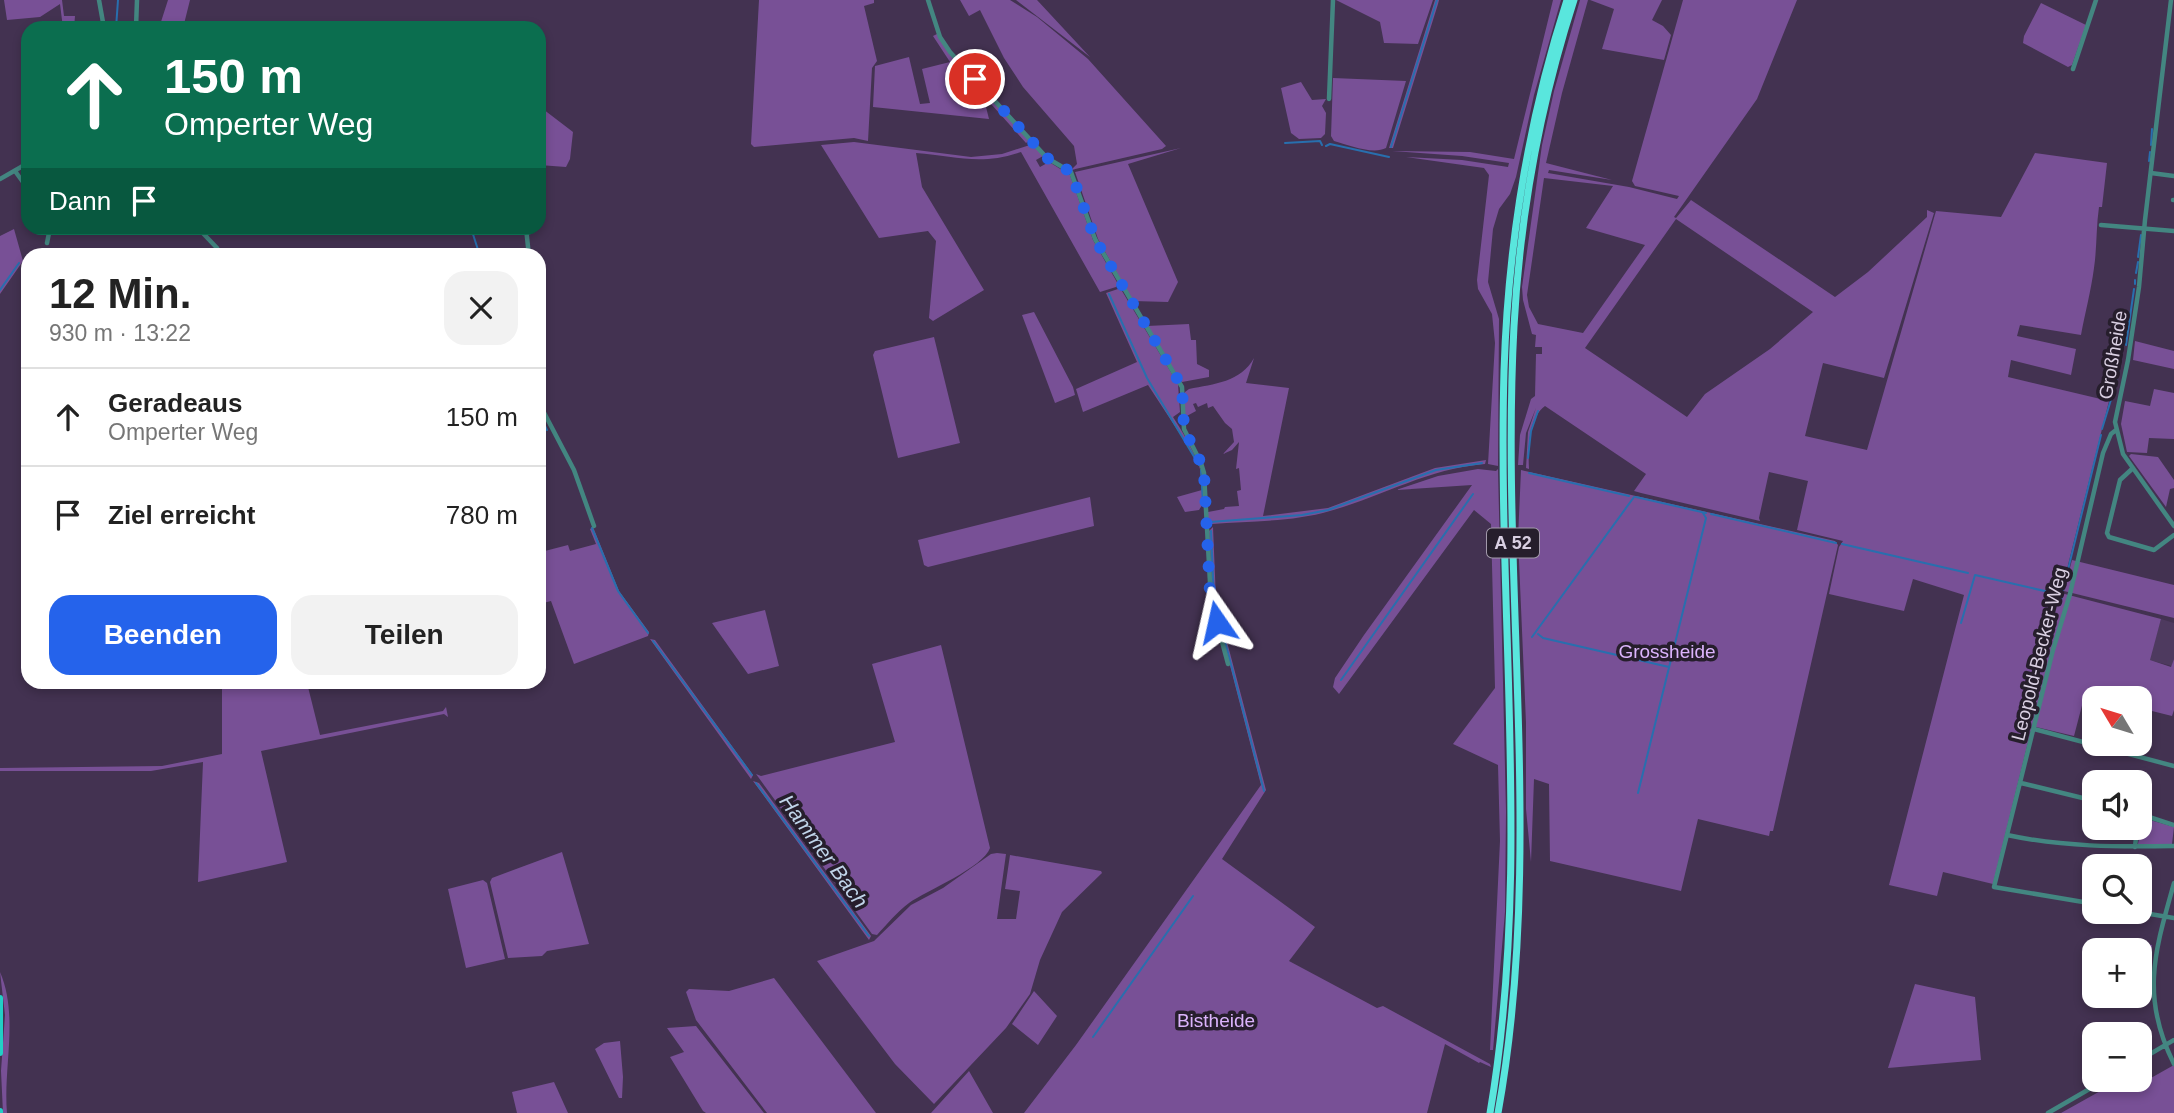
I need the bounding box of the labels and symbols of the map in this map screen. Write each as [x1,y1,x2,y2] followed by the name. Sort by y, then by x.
[945,49,1005,109] pin
[2095,309,2131,401] street label: Großheide
[1487,528,1539,558] road number: A 52
[2007,565,2071,743] street label: Leopold-Becker-Weg
[1180,585,1254,659] position arrow
[1618,641,1716,662] park label: Grossheide
[2082,686,2152,756] north arrow
[775,790,873,912] water label: Hammer Bach
[1177,1010,1255,1031] park label: Bistheide

